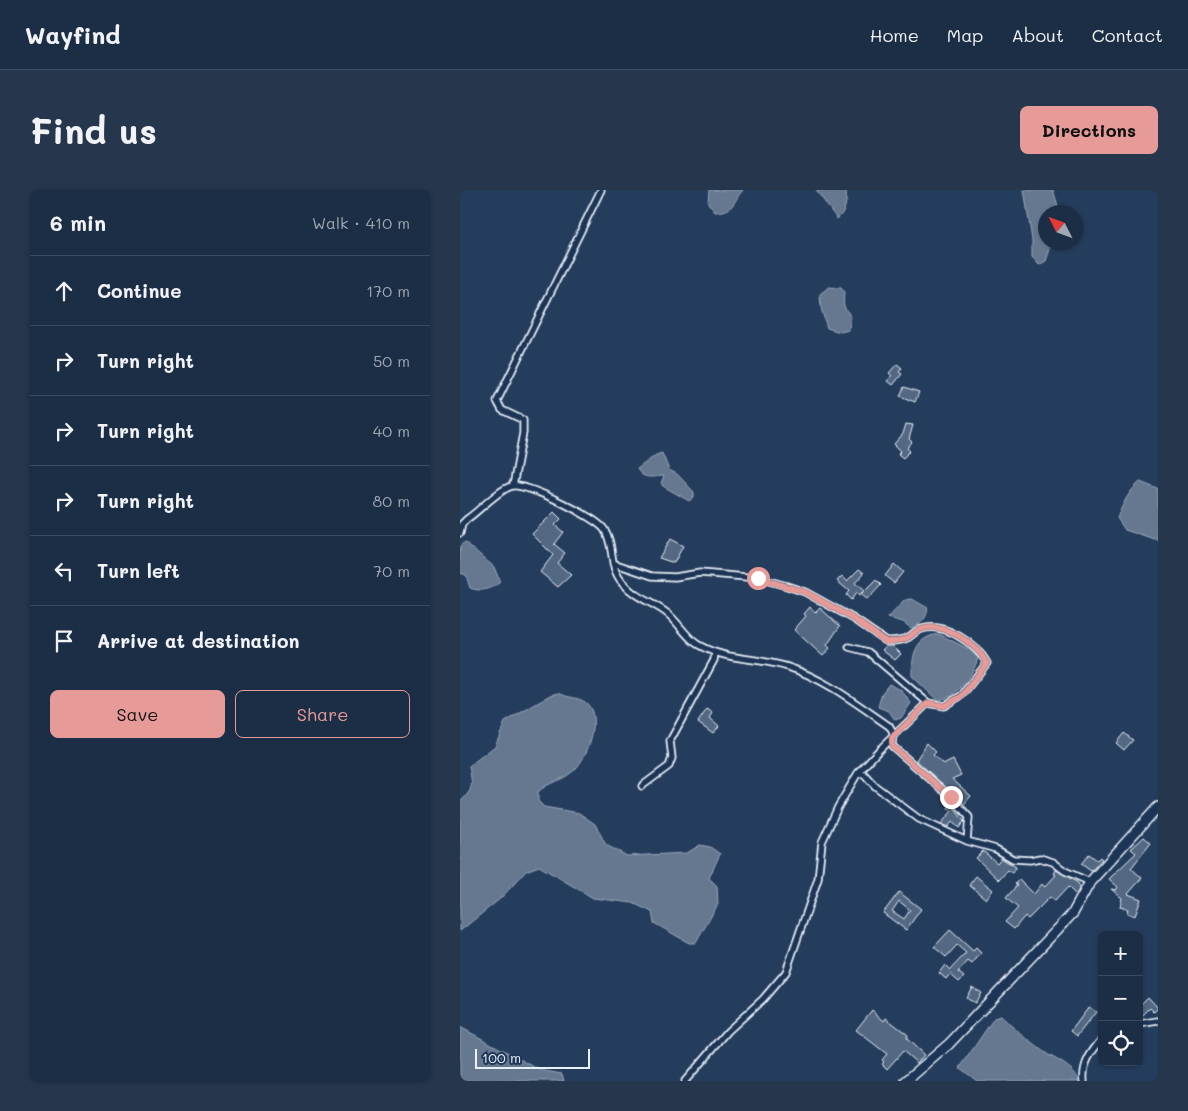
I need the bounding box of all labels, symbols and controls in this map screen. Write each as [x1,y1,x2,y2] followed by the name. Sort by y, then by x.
[25,19,121,50] text: Wayfind
[870,23,919,47] text: Home
[947,23,983,47] text: Map
[1011,23,1064,47] text: About
[1092,23,1163,47] text: Contact
[1020,106,1158,154] button: Directions
[30,107,157,153] text: Find us
[1038,205,1083,250] north arrow
[50,209,106,236] text: 6 min
[312,212,410,233] text: Walk · 410 m
[50,277,78,305] icon: ahead
[97,278,182,303] text: Continue
[366,280,410,301] text: 170 m
[50,347,78,375] icon: right
[97,348,194,373] text: Turn right
[373,350,410,371] text: 50 m
[50,417,78,445] icon: right
[97,418,194,443] text: Turn right
[373,420,410,441] text: 40 m
[50,487,78,515] icon: right
[97,488,194,513] text: Turn right
[373,490,410,511] text: 80 m
[50,557,78,585] icon: left
[97,558,180,583] text: Turn left
[373,560,410,581] text: 70 m
[747,567,770,590] route start
[50,627,78,655] icon: arrive
[97,628,300,653] text: Arrive at destination
[50,690,225,738] button: Save
[235,690,410,738] button: Share
[940,786,963,809] route end
[1098,931,1143,1066] map controls
[1098,931,1143,976] button: +
[1098,976,1143,1021] button: −
[1098,1021,1143,1066] button: locate
[475,1046,590,1069] scale bar
[482,1048,521,1067] text: 100 m

